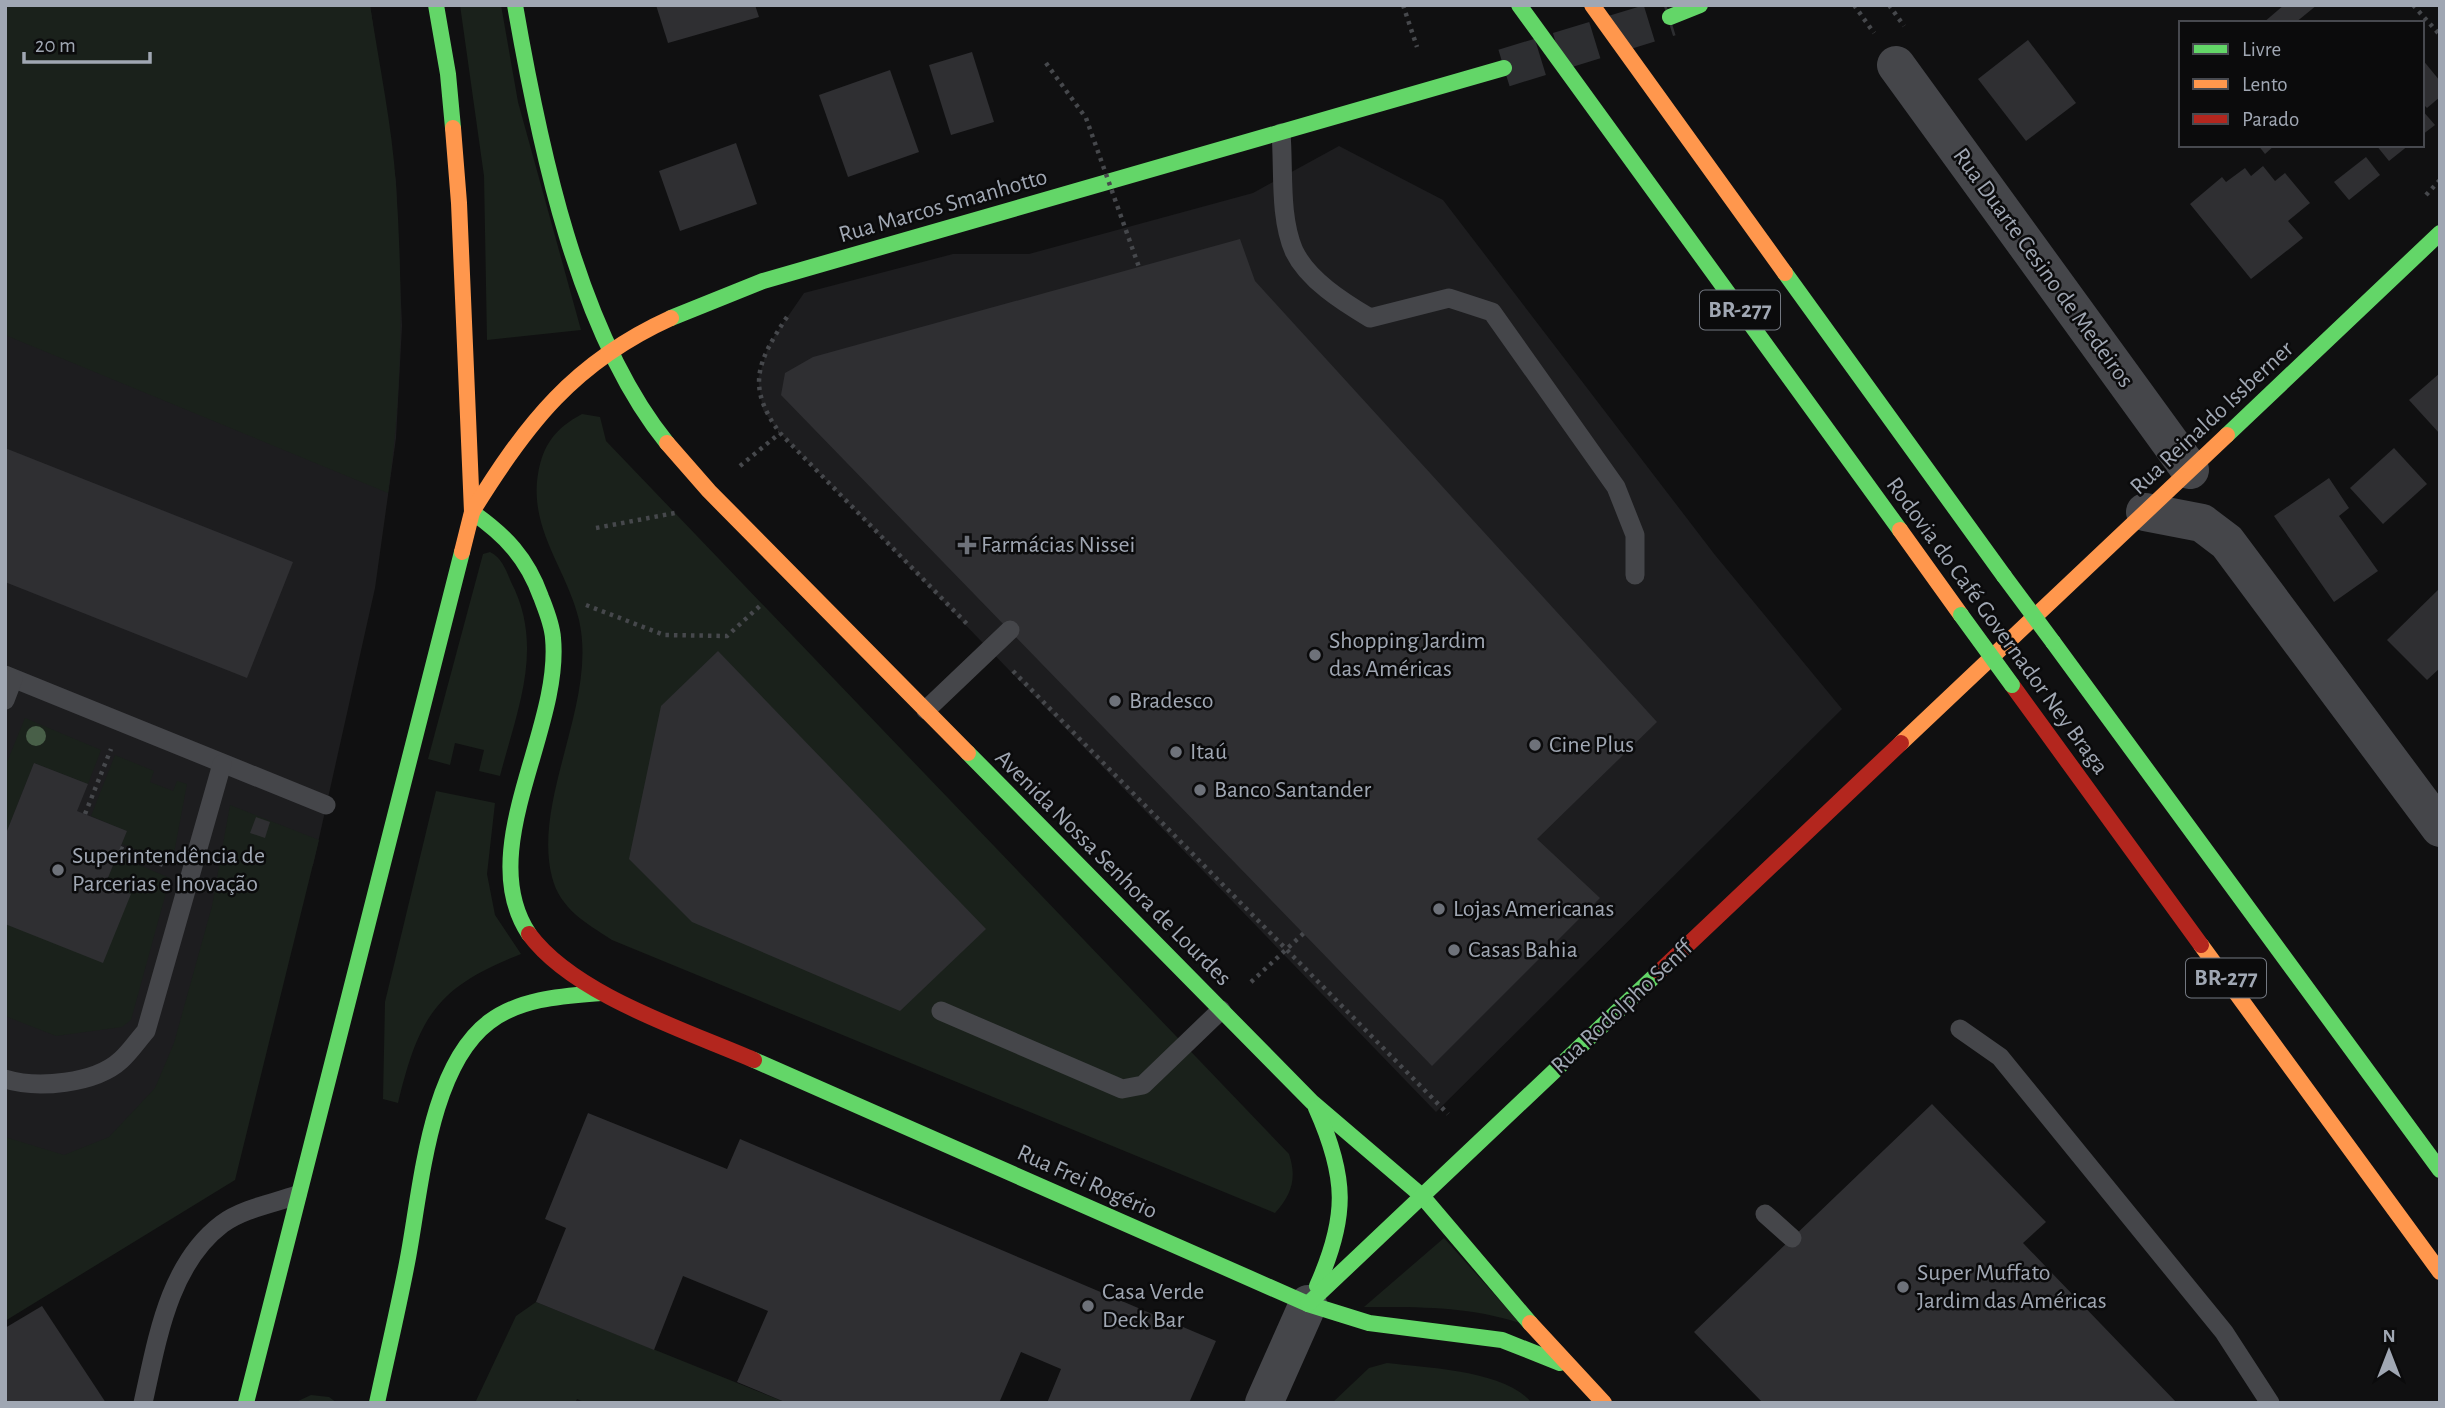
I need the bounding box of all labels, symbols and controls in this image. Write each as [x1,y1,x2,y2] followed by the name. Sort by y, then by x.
[24,21,150,65] scale bar
[2179,21,2424,147] legend
[35,35,76,56] text: 20 m
[2242,39,2281,60] text: Livre
[2242,74,2288,95] text: Lento
[2242,109,2299,130] text: Parado
[1948,144,2138,392] street label: Rua Duarte Cesino de Medeiros
[836,165,1050,247] street label: Rua Marcos Smanhotto
[1700,290,1780,330] road number: BR-277
[2126,336,2298,499] street label: Rua Reinaldo Issberner
[1881,473,2113,779] street label: Rodovia do Café Governador Ney Braga
[981,533,1135,557] place label: Farmácias Nissei
[959,537,975,553] marker: Farmácias Nissei
[1329,629,1486,681] place label: Shopping Jardim das Américas
[1307,647,1323,663] marker: Shopping Jardim das Américas
[1129,689,1214,713] place label: Bradesco
[1107,693,1123,709] marker: Bradesco
[1549,733,1634,757] place label: Cine Plus
[1527,737,1543,753] marker: Cine Plus
[1190,740,1227,764] place label: Itaú
[1168,744,1184,760] marker: Itaú
[991,746,1235,990] street label: Avenida Nossa Senhora de Lourdes
[1214,778,1372,802] place label: Banco Santander
[1192,782,1208,798] marker: Banco Santander
[72,844,265,896] place label: Superintendência de Parcerias e Inovação
[50,862,66,878] marker: Superintendência de Parcerias e Inovação
[1453,897,1614,921] place label: Lojas Americanas
[1431,901,1447,917] marker: Lojas Americanas
[1547,934,1699,1078] street label: Rua Rodolpho Senff
[1468,938,1578,962] place label: Casas Bahia
[1446,942,1462,958] marker: Casas Bahia
[2186,959,2266,998] road number: BR-277
[1013,1140,1161,1224] street label: Rua Frei Rogério
[1917,1261,2107,1313] place label: Super Muffato Jardim das Américas
[1895,1279,1911,1295] marker: Super Muffato Jardim das Américas
[1102,1280,1204,1332] place label: Casa Verde Deck Bar
[1080,1298,1096,1314] marker: Casa Verde Deck Bar
[2354,1317,2424,1387] north arrow
[2382,1327,2396,1346] text: N

